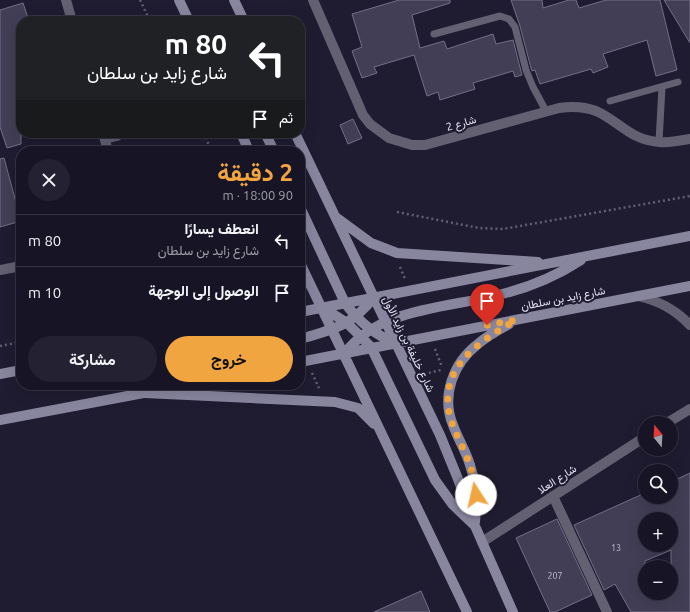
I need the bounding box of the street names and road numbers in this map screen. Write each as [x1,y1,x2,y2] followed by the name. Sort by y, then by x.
[445,113,478,135] street label: شارع 2
[520,284,607,314] street label: شارع زايد بن سلطان
[379,294,438,395] street label: شارع خليفة بن زايد الأول
[536,462,580,497] street label: شارع العلا

